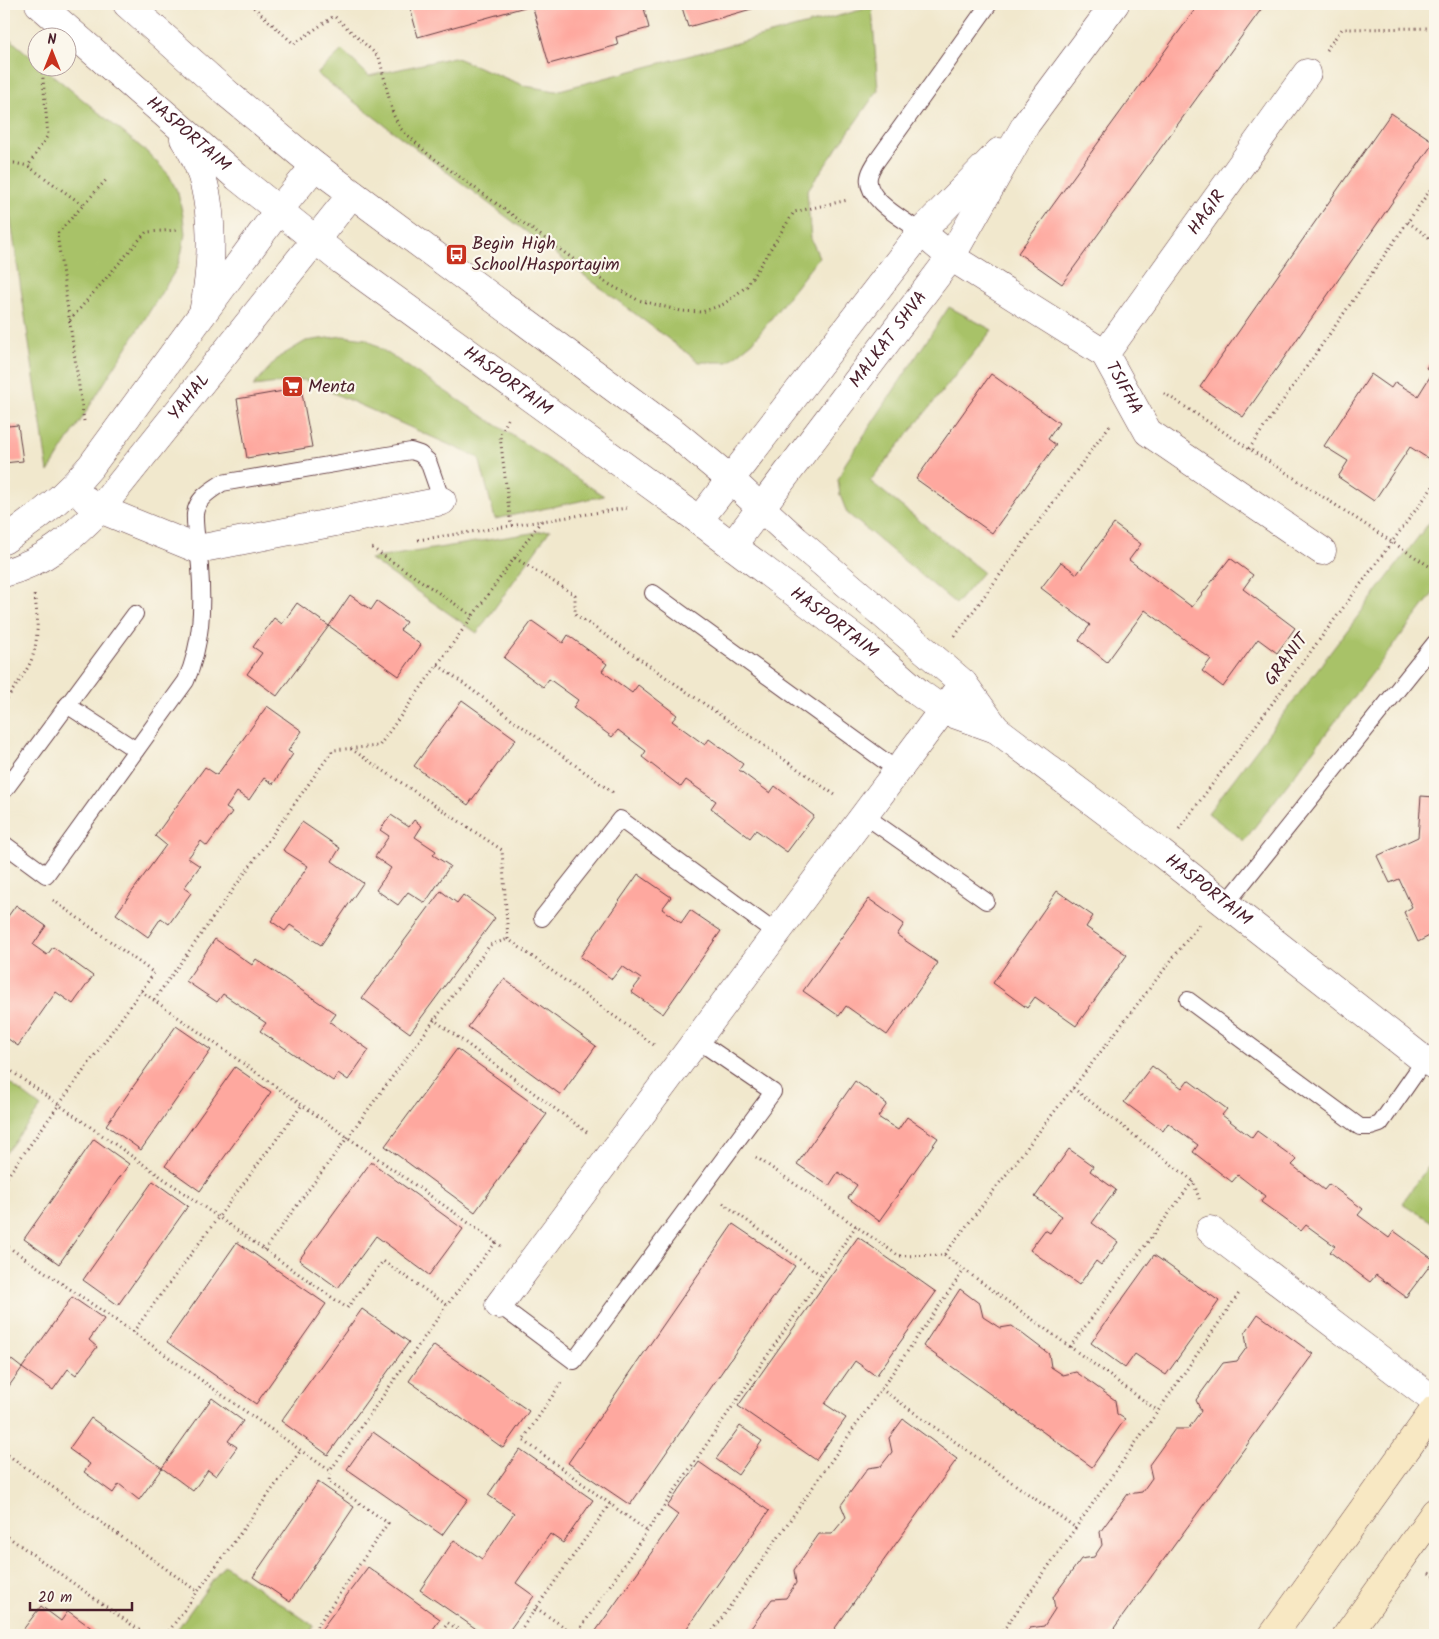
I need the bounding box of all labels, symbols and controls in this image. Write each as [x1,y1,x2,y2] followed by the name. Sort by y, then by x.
[28,28,78,78] north arrow
[48,29,57,51] text: N
[139,89,238,180] street label: HASPORTAIM
[1180,184,1233,242] street label: HAGIR
[472,230,620,280] place label: Begin High School/Hasportayim
[444,242,468,266] bus stop icon: Begin High School/Hasportayim
[842,285,935,394] street label: MALKAT SHVA
[457,339,559,424] street label: HASPORTAIM
[1097,356,1150,420] street label: TSIFHA
[161,367,218,427] street label: YAHAL
[308,373,355,402] place label: Menta
[280,375,304,399] supermarket icon: Menta
[784,580,885,666] street label: HASPORTAIM
[1257,626,1317,693] street label: GRANIT
[1158,847,1259,934] street label: HASPORTAIM
[30,1579,132,1611] scale bar
[38,1586,72,1610] text: 20 m

